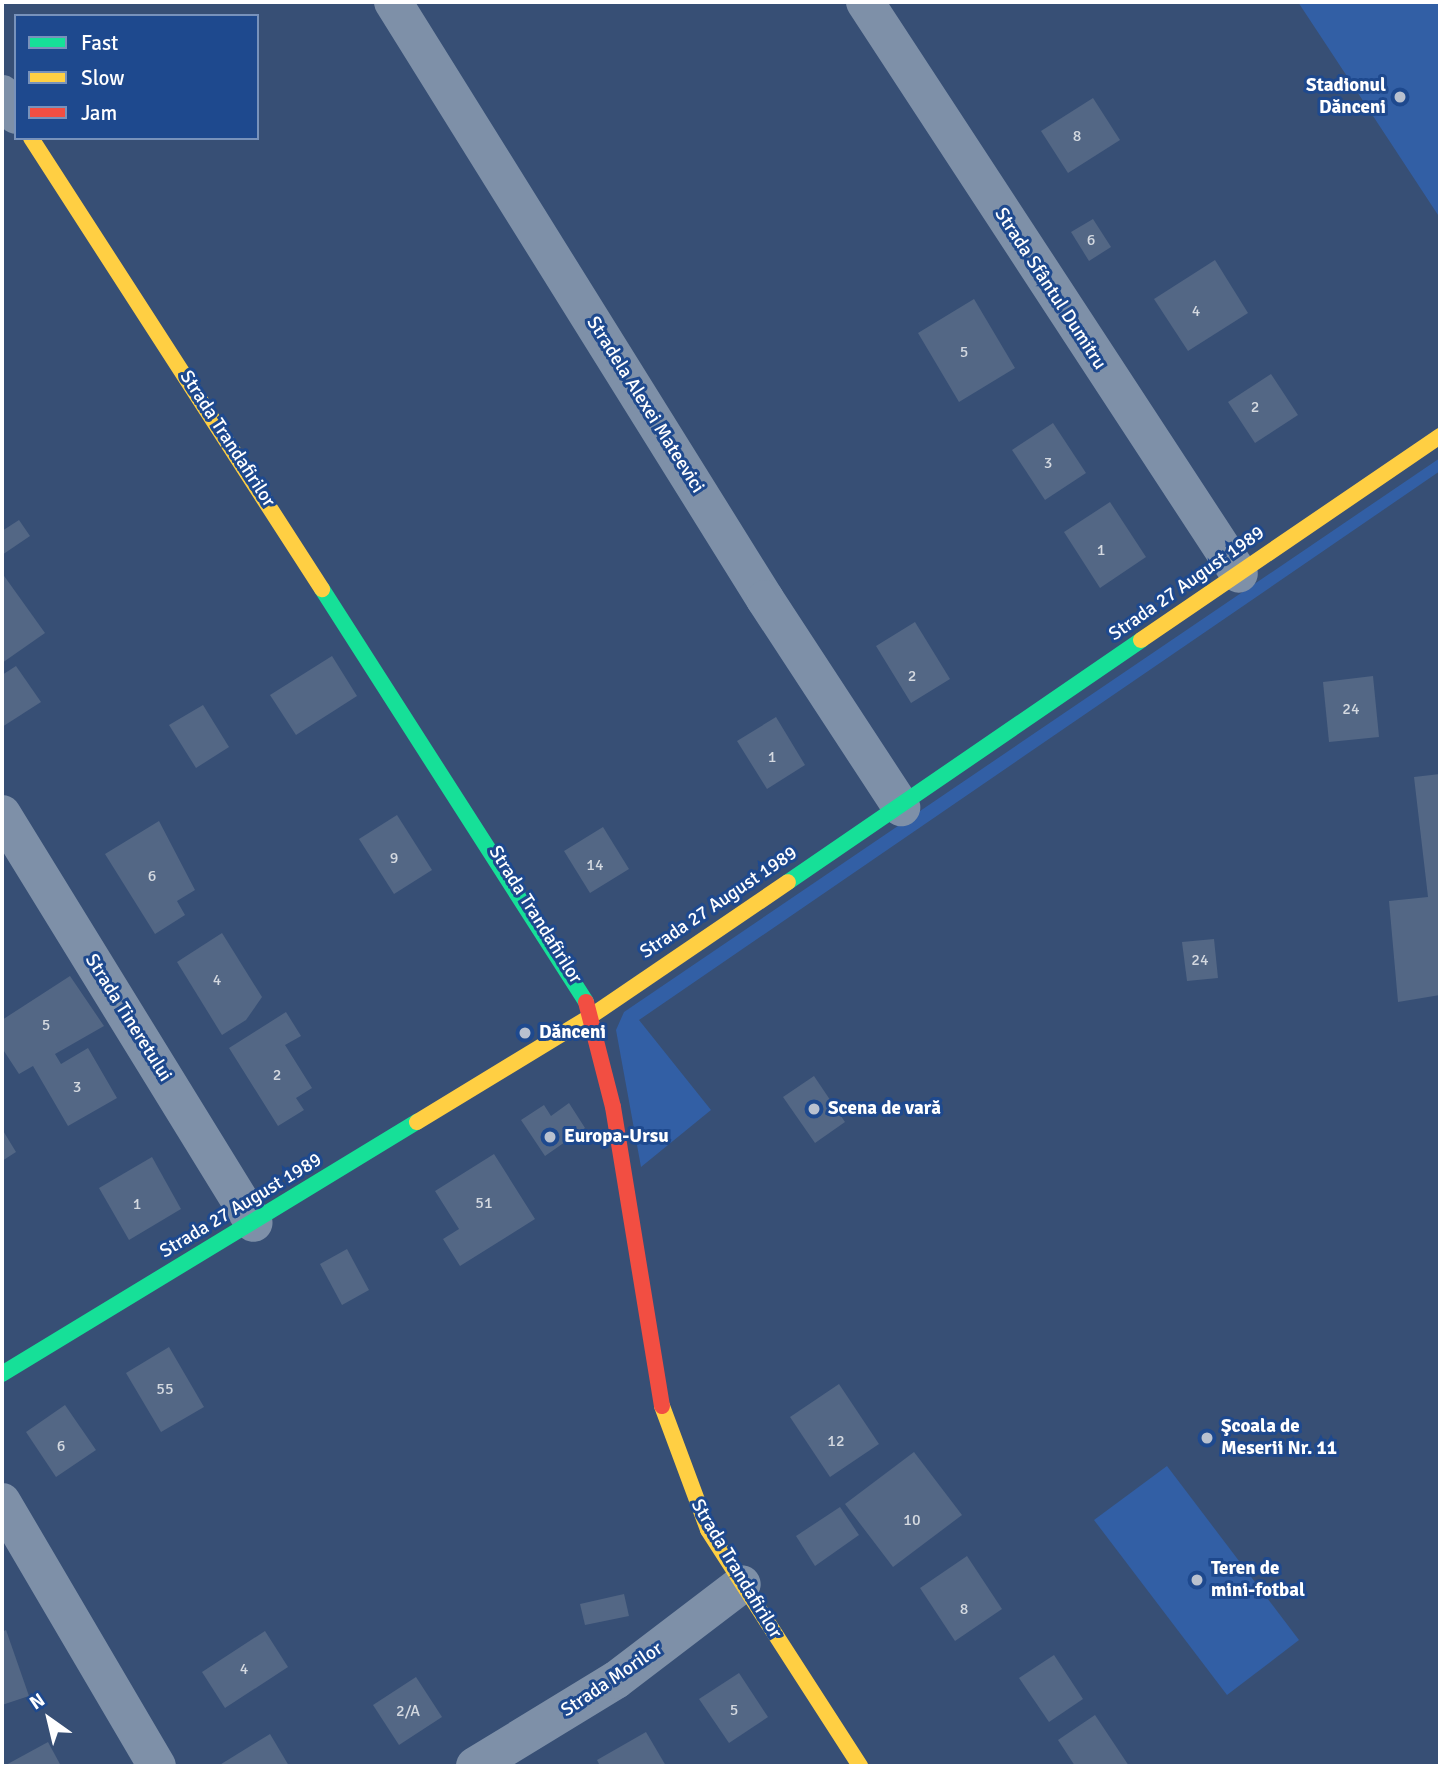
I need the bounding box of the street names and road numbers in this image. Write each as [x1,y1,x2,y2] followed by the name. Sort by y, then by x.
[989,204,1111,374] street label: Strada Sfântul Dumitru
[581,312,709,498] street label: Stradela Alexei Mateevici
[174,366,280,512] street label: Strada Trandafirilor
[1105,522,1269,646] street label: Strada 27 August 1989
[483,842,587,988] street label: Strada Trandafirilor
[636,842,802,964] street label: Strada 27 August 1989
[80,950,176,1086] street label: Strada Tineretului
[156,1149,326,1263] street label: Strada 27 August 1989
[685,1495,787,1643] street label: Strada Trandafirilor
[557,1638,667,1722] street label: Strada Morilor

